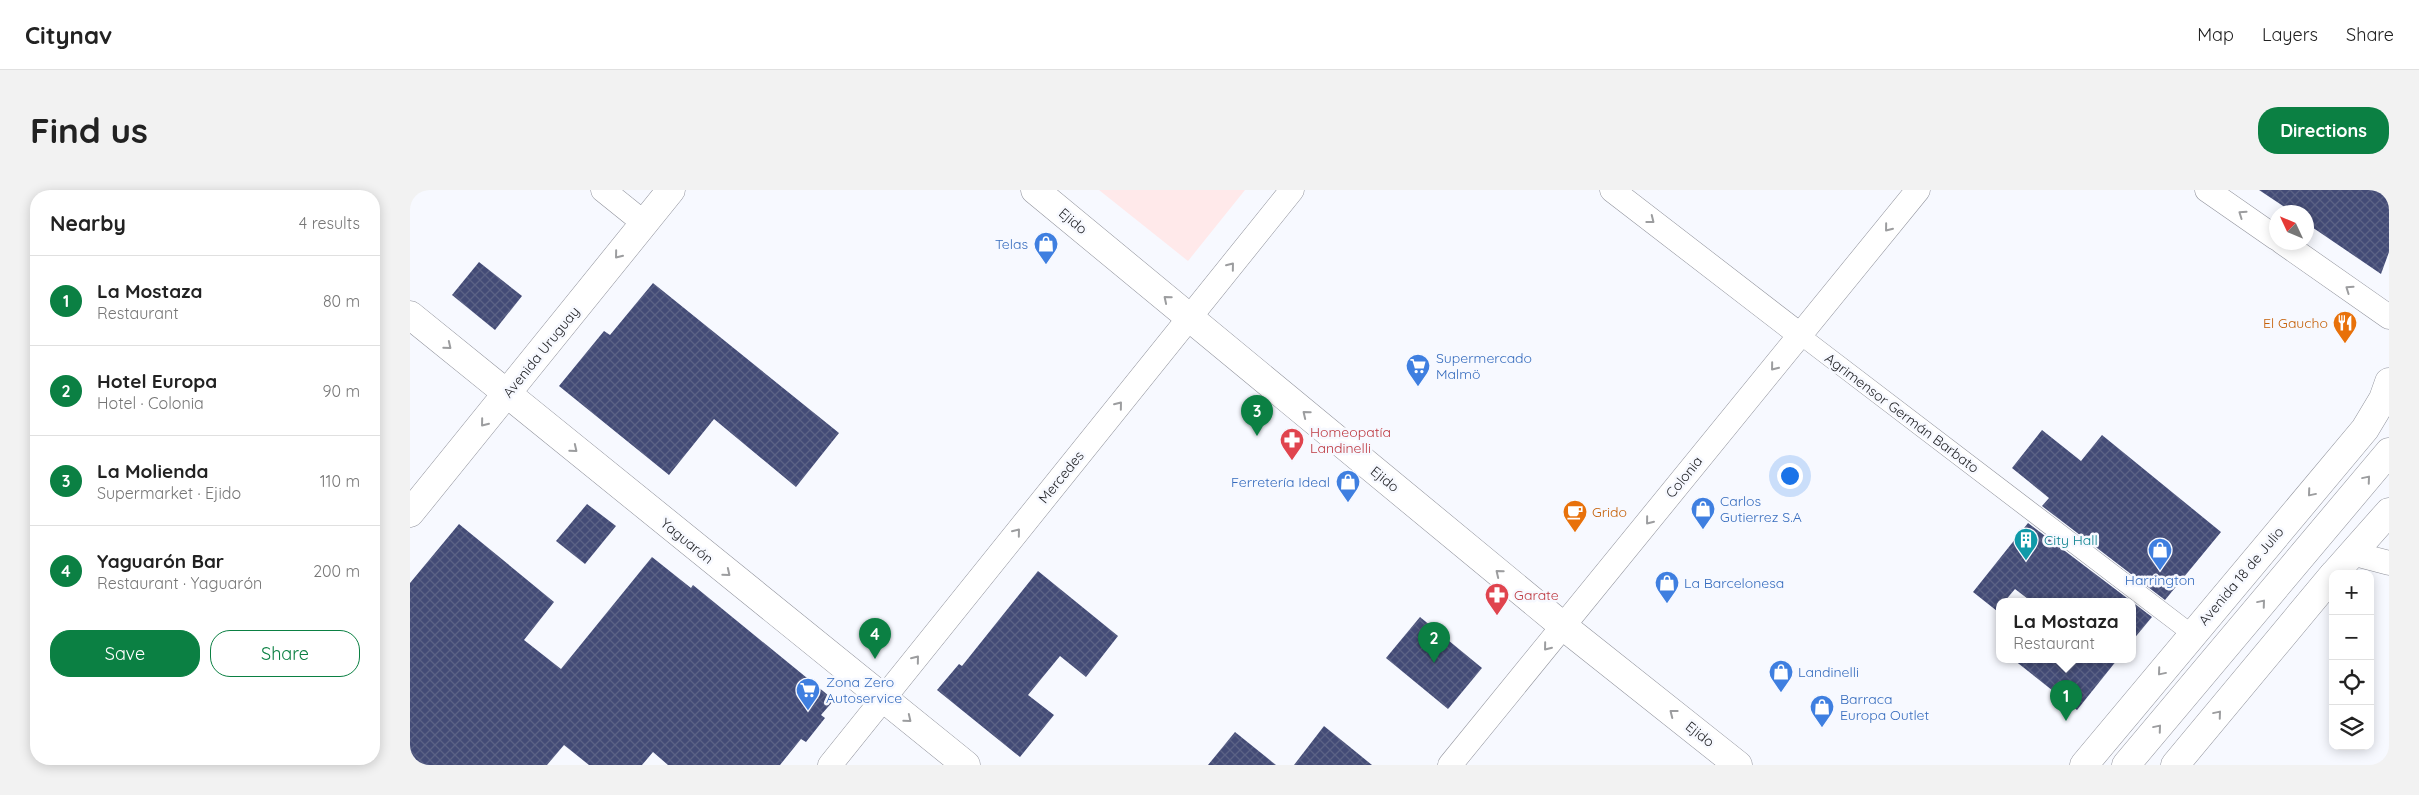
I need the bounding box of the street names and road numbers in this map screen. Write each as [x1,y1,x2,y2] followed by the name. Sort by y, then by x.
[1055,204,1091,238] street label: Ejido
[499,303,583,401] street label: Avenida Uruguay
[1821,349,1983,477] street label: Agrimensor Germán Barbato
[1034,447,1088,507] street label: Mercedes
[1662,452,1706,502] street label: Colonia
[1367,462,1403,496] street label: Ejido
[657,514,717,568] street label: Yaguarón
[2195,523,2287,629] street label: Avenida 18 de Julio
[1682,717,1718,751] street label: Ejido

